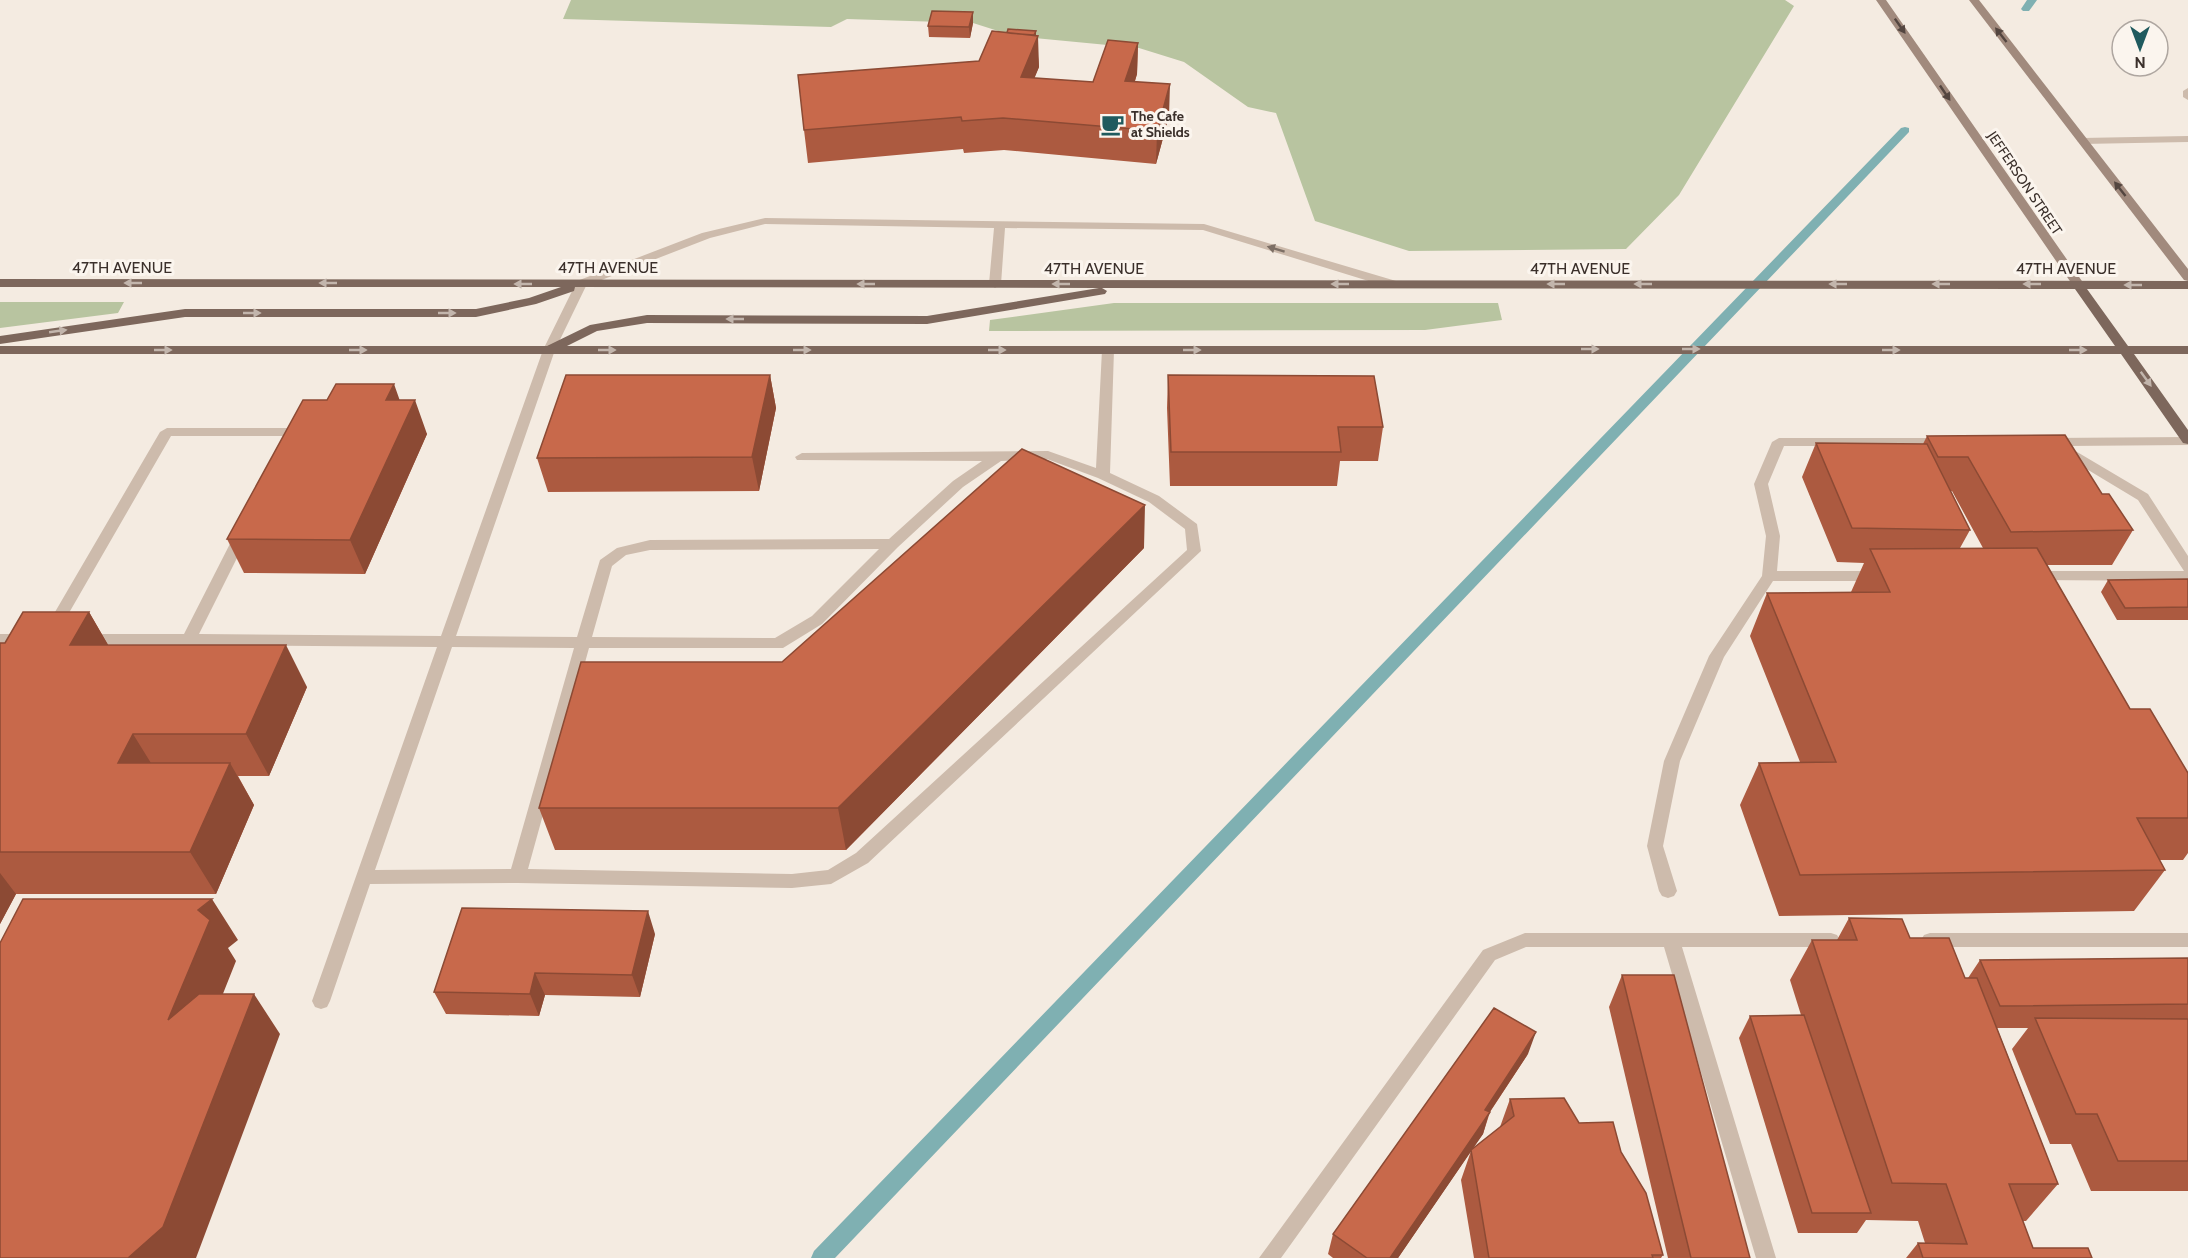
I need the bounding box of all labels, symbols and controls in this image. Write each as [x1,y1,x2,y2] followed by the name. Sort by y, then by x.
[1894,18,1905,34] one-way arrow
[2110,18,2170,78] north arrow
[1994,27,2007,43] one-way arrow
[2134,53,2146,72] text: N
[1940,84,1951,101] one-way arrow
[1131,107,1190,141] place label: The Cafe at Shields
[1100,111,1126,137] cafe icon: The Cafe at Shields
[1983,127,2067,239] street label: JEFFERSON STREET
[2114,182,2126,197] one-way arrow
[1267,244,1285,253] one-way arrow
[72,258,172,277] street label: 47TH AVENUE
[558,258,658,277] street label: 47TH AVENUE
[1044,259,1144,278] street label: 47TH AVENUE
[1530,259,1630,278] street label: 47TH AVENUE
[2016,259,2116,278] street label: 47TH AVENUE
[123,278,142,288] one-way arrow
[318,278,337,288] one-way arrow
[513,279,532,289] one-way arrow
[856,279,875,289] one-way arrow
[1051,279,1070,289] one-way arrow
[1330,279,1349,289] one-way arrow
[1546,279,1565,289] one-way arrow
[1633,279,1652,289] one-way arrow
[1828,279,1847,289] one-way arrow
[1932,279,1951,289] one-way arrow
[2022,279,2041,289] one-way arrow
[2124,280,2143,290] one-way arrow
[242,308,261,318] one-way arrow
[437,308,456,318] one-way arrow
[725,314,744,324] one-way arrow
[49,327,68,336] one-way arrow
[1580,344,1599,354] one-way arrow
[1682,344,1701,354] one-way arrow
[154,345,173,355] one-way arrow
[349,345,368,355] one-way arrow
[598,345,617,355] one-way arrow
[793,345,812,355] one-way arrow
[988,345,1007,355] one-way arrow
[1183,345,1202,355] one-way arrow
[1881,345,1900,355] one-way arrow
[2069,345,2088,355] one-way arrow
[2140,371,2152,387] one-way arrow

